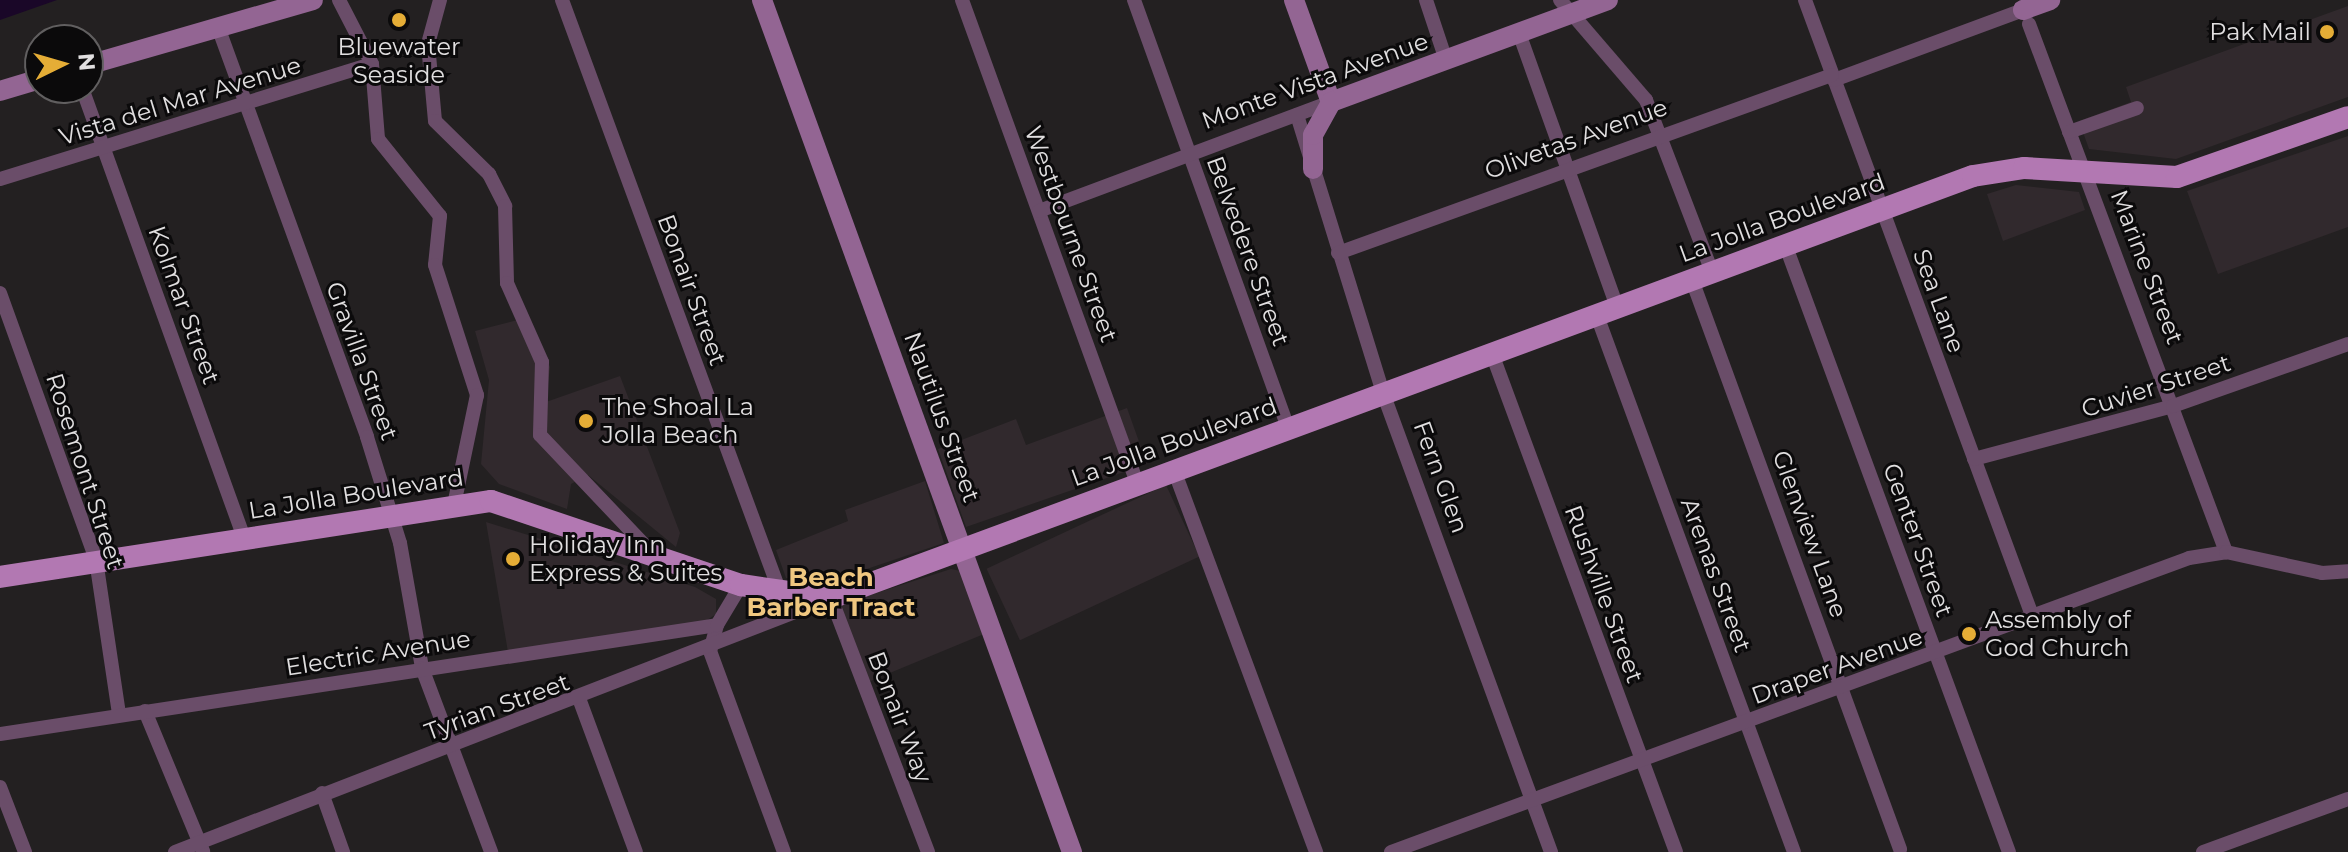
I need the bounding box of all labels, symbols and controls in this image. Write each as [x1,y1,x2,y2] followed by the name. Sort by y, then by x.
[390,11,408,29] marker: Bluewater Seaside
[2209,18,2311,46] place label: Pak Mail
[2318,23,2336,41] marker: Pak Mail
[24,24,104,104] north arrow
[1198,27,1432,135] street label: Monte Vista Avenue
[337,33,461,89] place label: Bluewater Seaside
[56,50,304,152] street label: Vista del Mar Avenue
[72,52,101,72] text: N
[1481,93,1671,185] street label: Olivetas Avenue
[1019,122,1123,346] street label: Westbourne Street
[1200,152,1296,350] street label: Belvedere Street
[1675,167,1889,269] street label: La Jolla Boulevard
[2104,186,2190,348] street label: Marine Street
[651,211,733,369] street label: Bonair Street
[142,222,226,388] street label: Kolmar Street
[1907,245,1971,357] street label: Sea Lane
[320,278,404,444] street label: Gravilla Street
[898,328,986,506] street label: Nautilus Street
[2078,348,2234,424] street label: Cuvier Street
[40,370,130,572] street label: Rosemont Street
[1067,391,1281,493] street label: La Jolla Boulevard
[602,393,754,449] place label: The Shoal La Jolla Beach
[577,412,595,430] marker: The Shoal La Jolla Beach
[1407,417,1475,537] street label: Fern Glen
[1766,447,1854,621] street label: Glenview Lane
[1877,459,1959,621] street label: Genter Street
[246,463,466,525] street label: La Jolla Boulevard
[1675,494,1757,656] street label: Arenas Street
[1559,501,1649,687] street label: Rushville Street
[529,531,722,587] place label: Holiday Inn Express & Suites
[504,550,522,568] marker: Holiday Inn Express & Suites
[747,562,915,624] district label: Beach Barber Tract
[1985,606,2131,662] place label: Assembly of God Church
[1748,622,1926,710] street label: Draper Avenue
[284,624,472,682] street label: Electric Avenue
[1960,625,1978,643] marker: Assembly of God Church
[862,647,938,787] street label: Bonair Way
[421,667,573,747] street label: Tyrian Street

